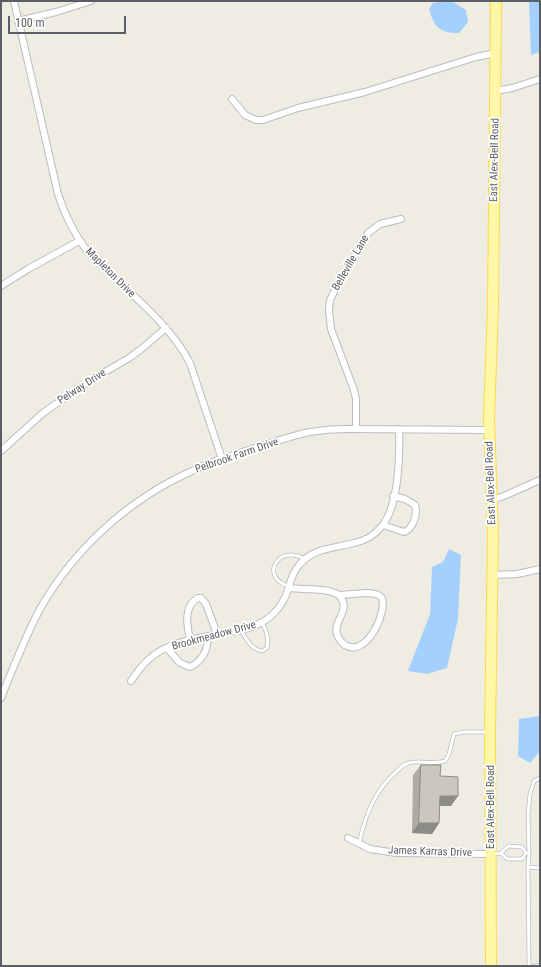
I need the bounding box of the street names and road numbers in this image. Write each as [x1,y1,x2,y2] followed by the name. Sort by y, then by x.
[488,118,502,202] street label: East Alex-Bell Road
[330,233,372,293] street label: Belleville Lane
[82,245,138,301] street label: Mapleton Drive
[55,366,109,408] street label: Pelway Drive
[194,436,280,476] street label: Pelbrook Farm Drive
[483,441,499,525] street label: East Alex-Bell Road
[170,618,258,654] street label: Brookmeadow Drive
[484,765,498,849] street label: East Alex-Bell Road
[388,844,472,860] street label: James Karras Drive

